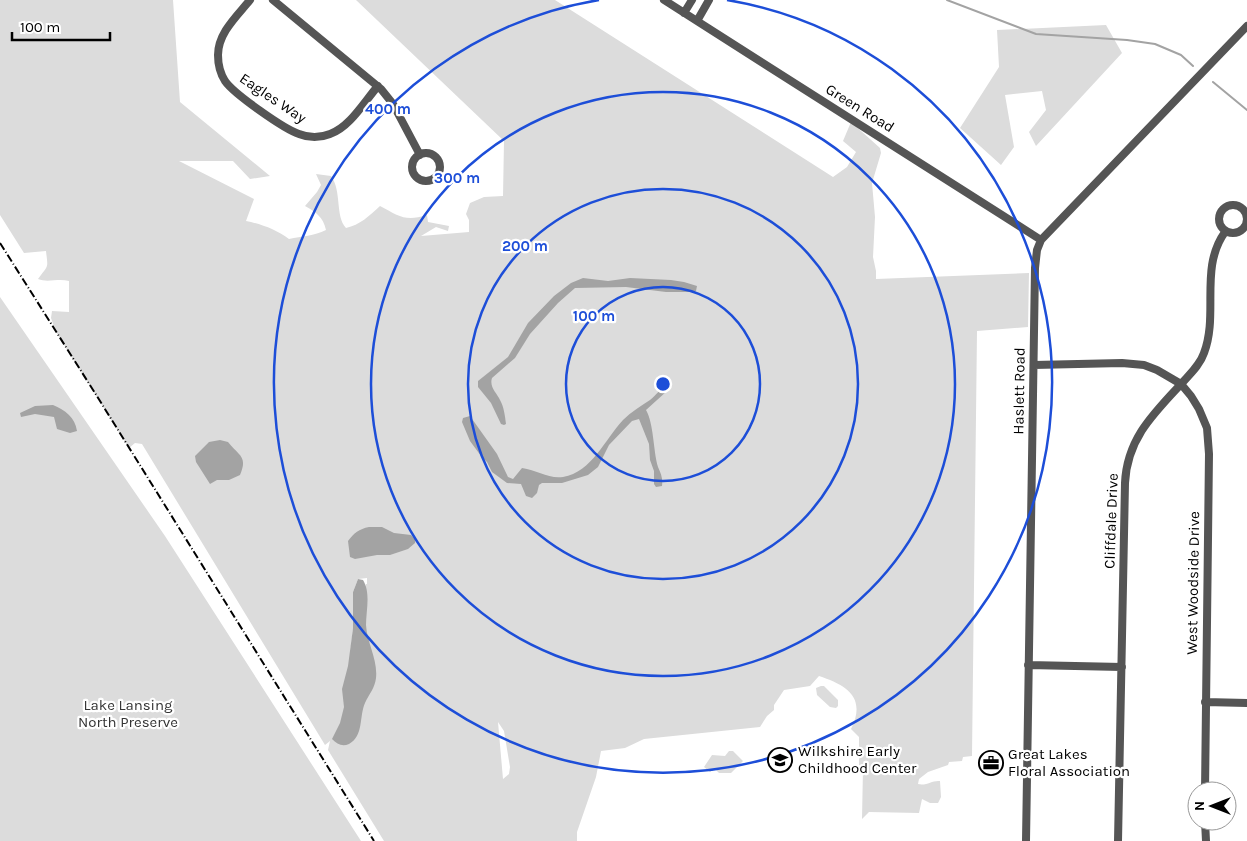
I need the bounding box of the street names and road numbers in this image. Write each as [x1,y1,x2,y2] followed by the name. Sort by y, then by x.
[236,69,310,127] street label: Eagles Way
[822,80,898,136] street label: Green Road
[1009,347,1029,435] street label: Haslett Road
[1100,473,1122,569] street label: Cliffdale Drive
[1183,511,1203,655] street label: West Woodside Drive

